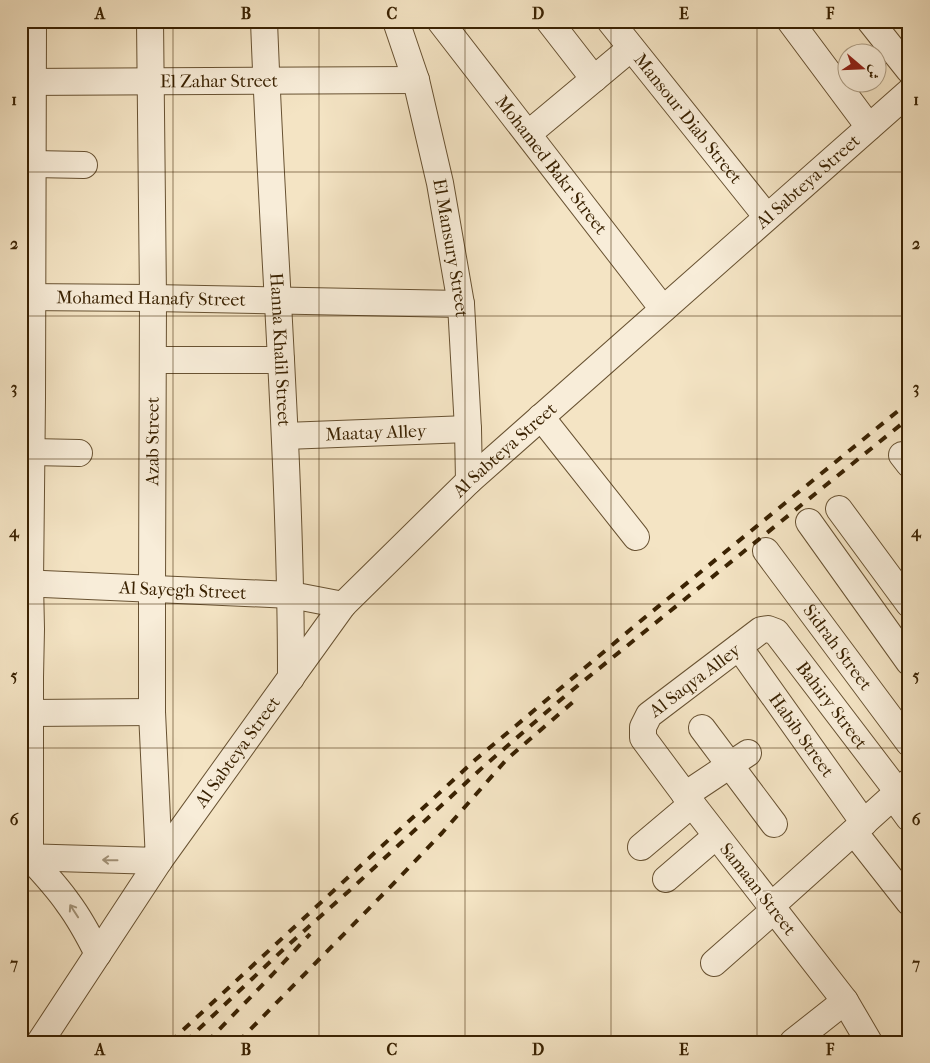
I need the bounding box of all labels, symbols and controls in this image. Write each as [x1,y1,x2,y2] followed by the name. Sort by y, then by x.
[94,4,106,23] text: A
[241,4,251,23] text: B
[387,4,398,23] text: C
[532,4,544,23] text: D
[679,4,689,23] text: E
[825,4,835,23] text: F
[838,42,888,92] north arrow
[629,50,747,189] street label: Mansour Diab Street
[863,63,884,82] text: ش
[160,71,279,92] street label: El Zahar Street
[11,90,17,109] text: 1
[913,90,919,109] text: 1
[491,92,612,239] street label: Mohamed Bakr Street
[751,130,865,234] street label: Al Sabteya Street
[428,177,472,319] street label: El Mansury Street
[10,234,18,253] text: 2
[912,234,920,253] text: 2
[265,272,294,428] street label: Hanna Khalil Street
[56,287,246,311] street label: Mohamed Hanafy Street
[11,378,17,398] text: 3
[913,378,919,398] text: 3
[142,396,164,487] street label: Azab Street
[448,398,562,503] street label: Al Sabteya Street
[325,421,428,445] street label: Maatay Alley
[8,522,20,542] text: 4
[910,522,922,542] text: 4
[118,577,247,604] street label: Al Sayegh Street
[798,600,876,695] street label: Sidrah Street
[645,639,746,722] street label: Al Saqya Alley
[792,658,872,754] street label: Bahiry Street
[11,666,18,685] text: 5
[913,666,920,685] text: 5
[764,689,838,782] street label: Habib Street
[190,692,285,813] street label: Al Sabteya Street
[10,810,19,829] text: 6
[912,810,921,829] text: 6
[715,839,800,940] street label: Samaan Street
[102,855,118,865] one-way arrow
[69,905,79,919] one-way arrow
[9,954,18,973] text: 7
[911,954,920,973] text: 7
[94,1040,106,1059] text: A
[241,1040,251,1059] text: B
[387,1040,398,1059] text: C
[532,1040,544,1059] text: D
[679,1040,689,1059] text: E
[825,1040,835,1059] text: F

